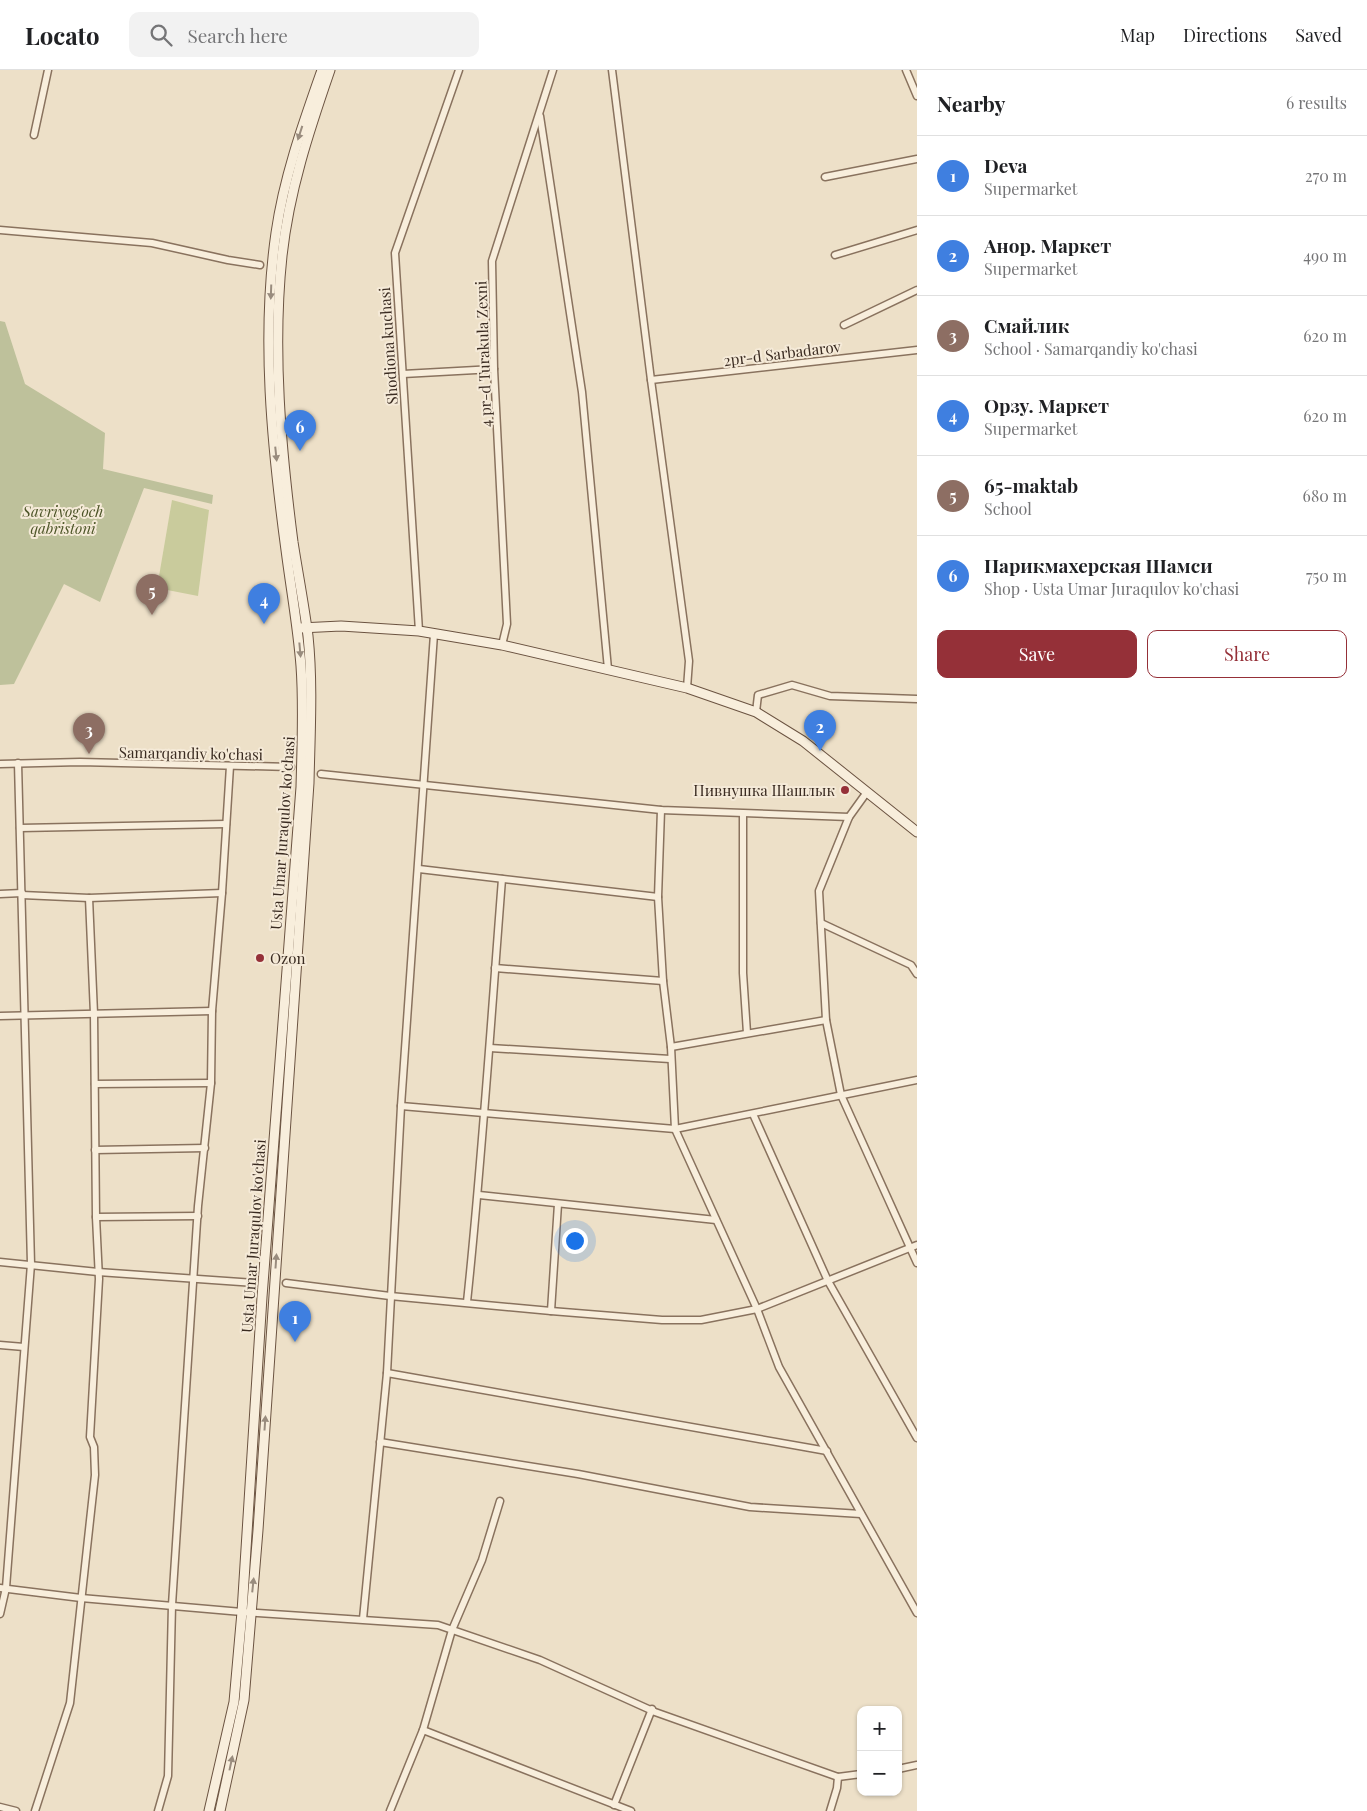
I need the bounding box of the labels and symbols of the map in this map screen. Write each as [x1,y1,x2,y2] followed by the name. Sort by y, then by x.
[296,125,303,140] one-way arrow
[470,280,496,428] street label: 4 pr-d Turakula Zexni
[267,284,275,300] one-way arrow
[374,286,402,405] street label: Shodiona kuchasi
[722,336,842,370] street label: 2pr-d Sarbadarov
[284,410,316,451] pin: 6
[272,446,280,462] one-way arrow
[22,501,103,538] park label: Savriyog'och qabristoni
[136,574,168,615] pin: 5
[248,583,280,624] pin: 4
[296,642,304,658] one-way arrow
[804,710,836,751] pin: 2
[73,713,105,754] pin: 3
[265,735,299,930] street label: Usta Umar Juraqulov ko'chasi
[119,742,264,764] street label: Samarqandiy ko'chasi
[693,780,835,800] place label: Пивнушка Шашлык
[839,784,851,796] marker: Пивнушка Шашлык
[270,948,305,968] place label: Ozon
[254,952,266,964] marker: Ozon
[236,1138,270,1333] street label: Usta Umar Juraqulov ko'chasi
[562,1228,588,1254] your location
[272,1253,280,1269] one-way arrow
[279,1301,311,1342] pin: 1
[262,1415,270,1431] one-way arrow
[249,1577,257,1593] one-way arrow
[227,1756,235,1771] one-way arrow

